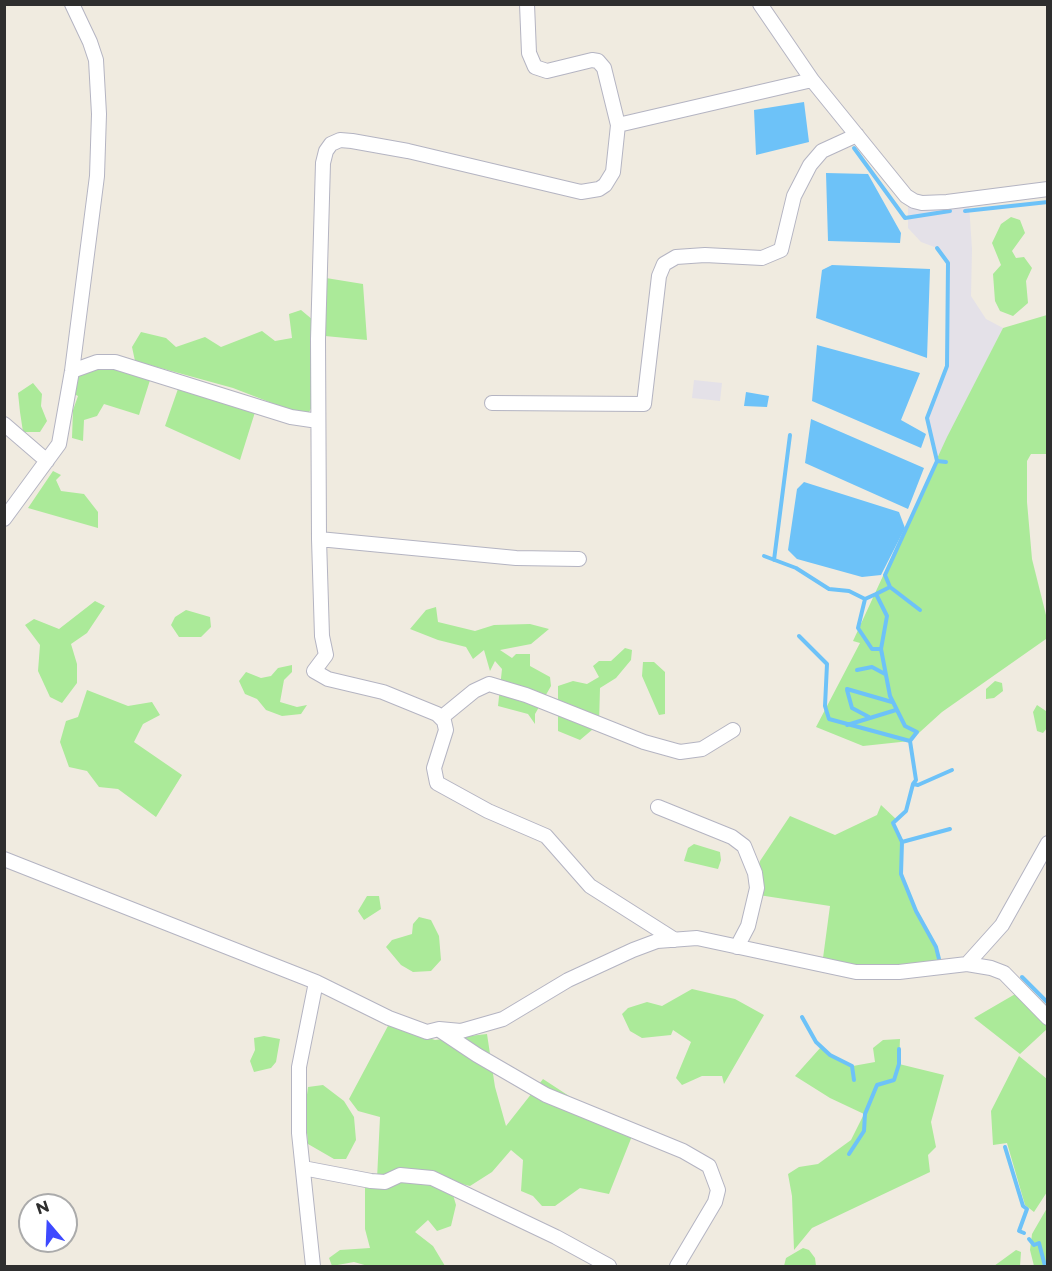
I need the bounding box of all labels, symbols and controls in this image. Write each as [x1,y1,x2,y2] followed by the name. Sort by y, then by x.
[18,1193,78,1253] north arrow
[33,1196,52,1218] text: N

